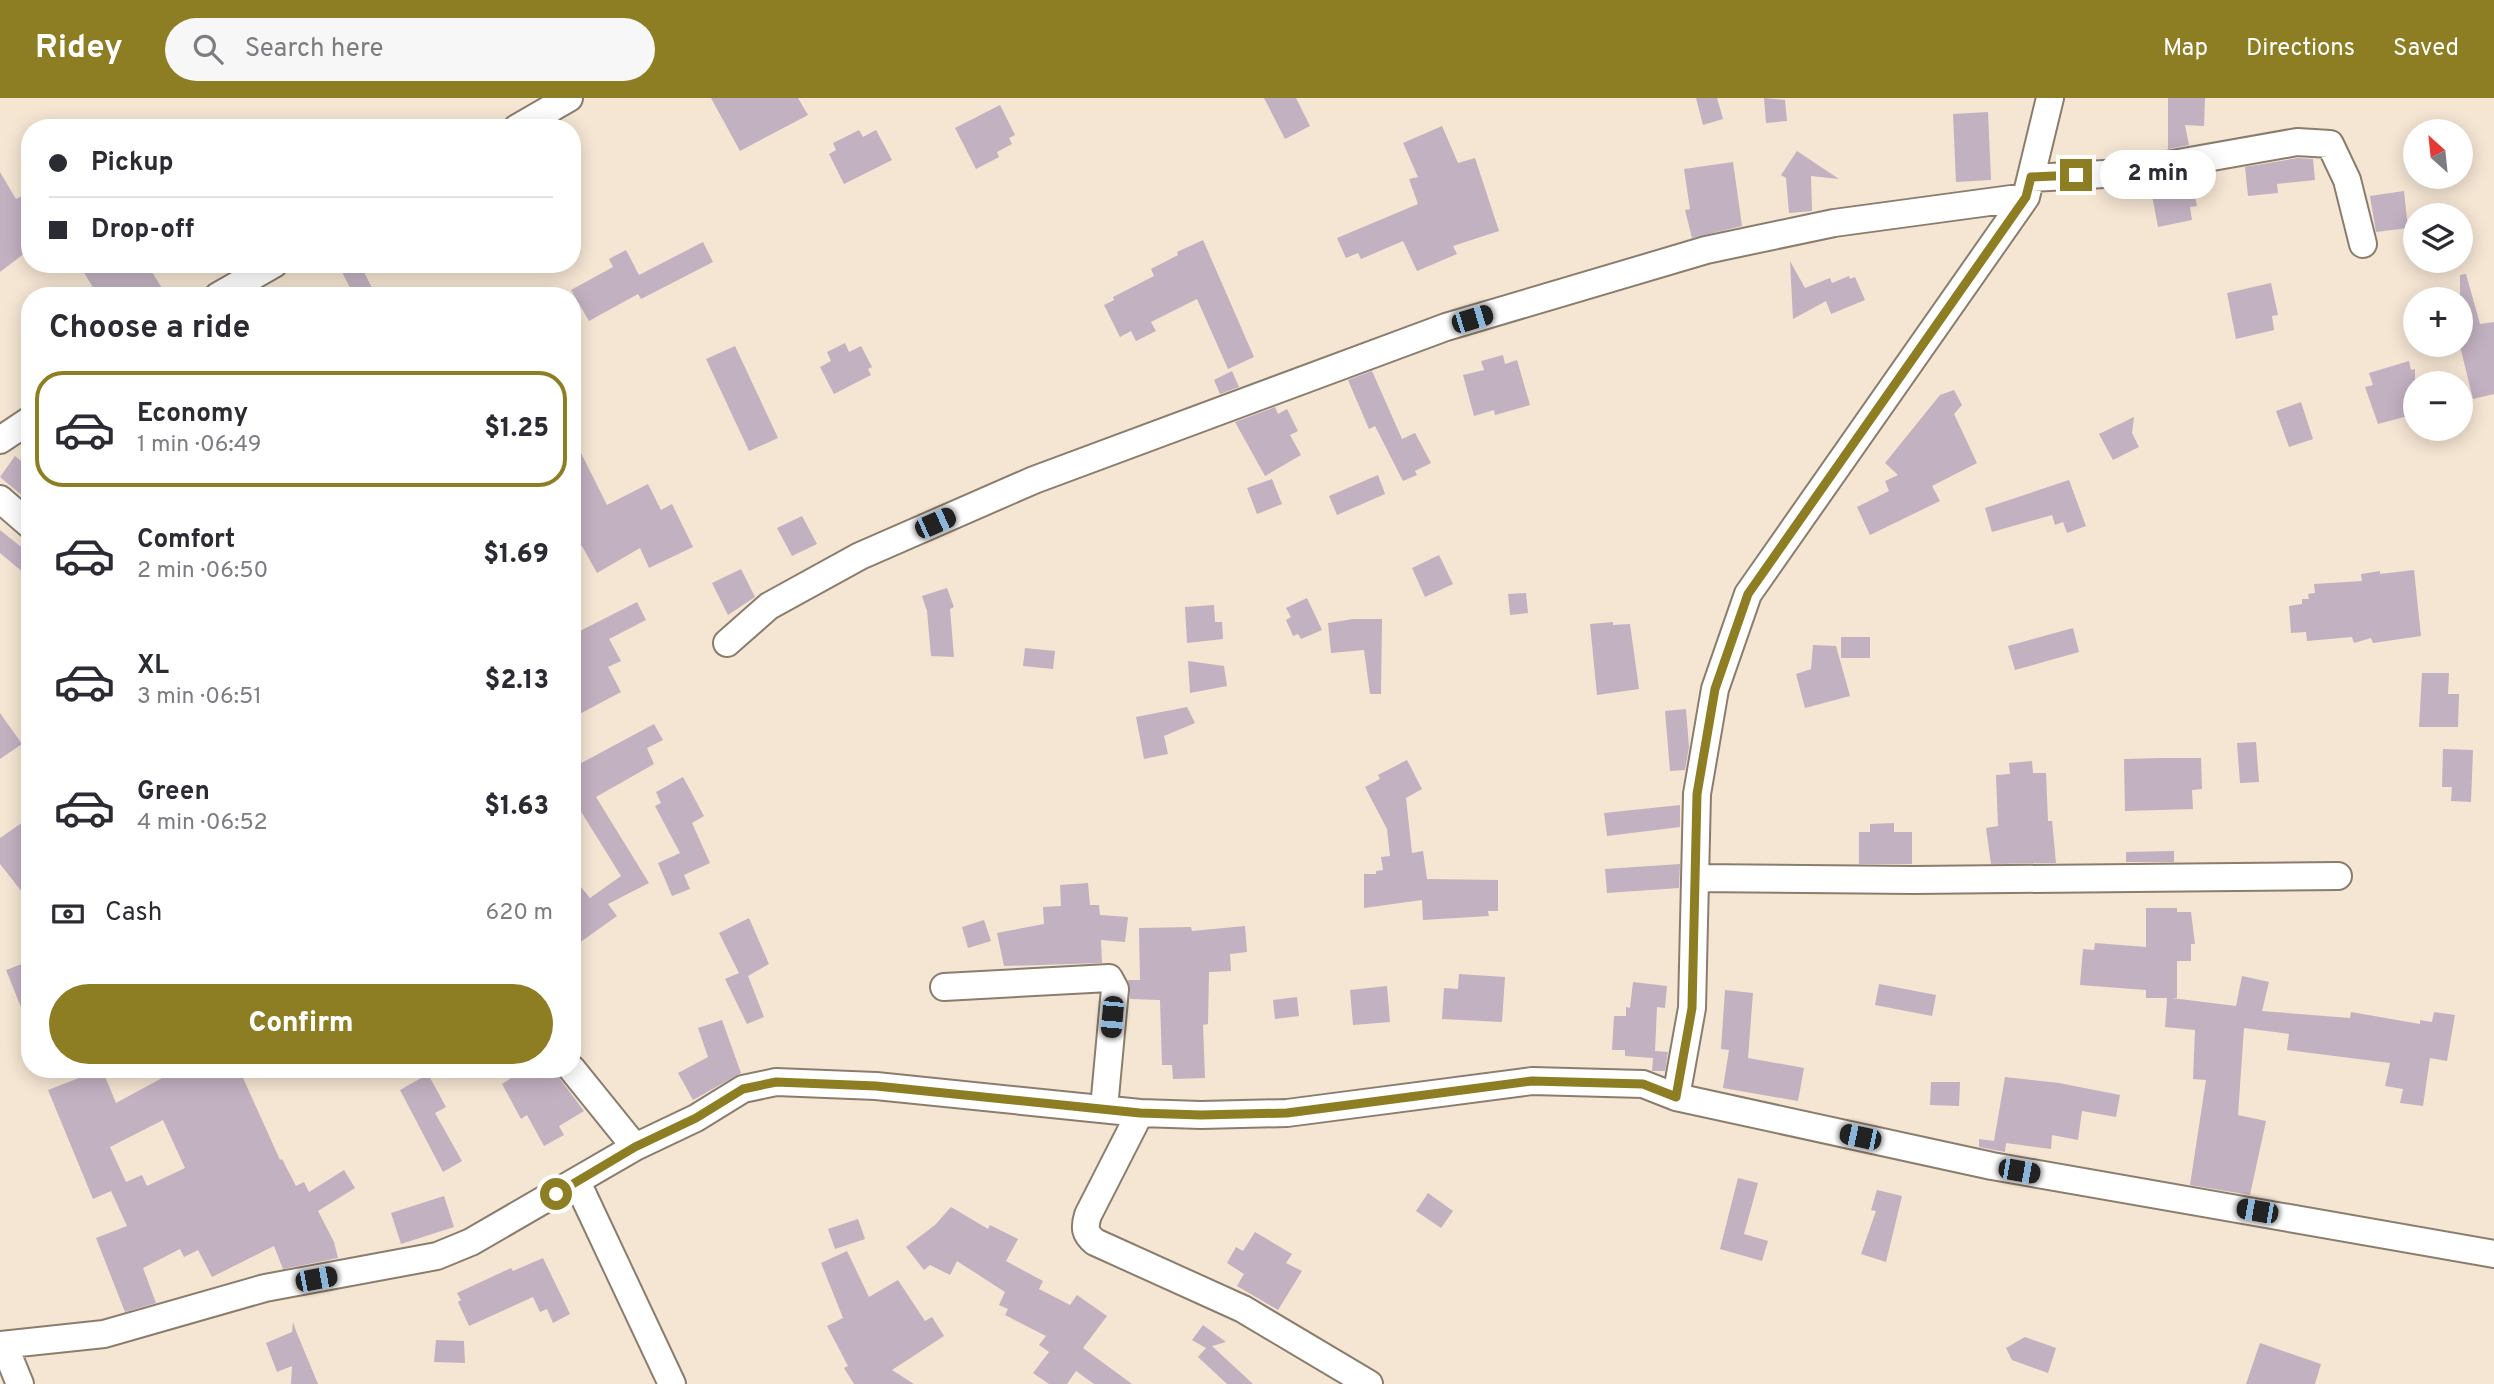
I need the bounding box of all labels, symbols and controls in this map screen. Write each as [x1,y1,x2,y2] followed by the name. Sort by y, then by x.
[165,18,655,81] search box
[35,28,123,70] text: Ridey
[189,30,227,68] icon: search
[245,33,384,66] text: Search here
[2163,34,2208,64] text: Map
[2246,34,2355,64] text: Directions
[2393,34,2459,64] text: Saved
[2403,119,2473,189] north arrow
[2403,119,2473,441] map controls
[91,147,174,180] text: Pickup
[2100,150,2216,200] callout: 2 min
[2060,159,2092,191] route end
[2128,160,2188,189] text: 2 min
[2403,203,2473,273] button: layers
[91,214,194,247] text: Drop-off
[2403,287,2473,357] button: +
[1449,303,1496,335] car
[49,309,250,349] text: Choose a ride
[2403,371,2473,441] button: −
[53,398,116,461] icon: car
[137,398,248,431] text: Economy
[484,413,549,446] text: $1.25
[137,431,261,460] text: 1 min · 06:49
[912,505,959,541] car
[53,524,116,587] icon: car
[137,524,235,557] text: Comfort
[483,539,549,572] text: $1.69
[137,557,268,586] text: 2 min · 06:50
[53,650,116,713] icon: car
[137,650,169,683] text: XL
[485,665,549,698] text: $2.13
[137,683,262,712] text: 3 min · 06:51
[53,776,116,839] icon: car
[137,776,210,809] text: Green
[484,791,549,824] text: $1.63
[137,809,268,838] text: 4 min · 06:52
[49,895,87,933] icon: cash
[105,897,162,930] text: Cash
[486,899,553,928] text: 620 m
[49,984,553,1064] button: Confirm
[1100,995,1125,1039] car
[1838,1122,1883,1152] car
[1997,1157,2042,1185] car
[540,1178,572,1210] route start
[2235,1197,2280,1225] car
[294,1265,339,1293] car

